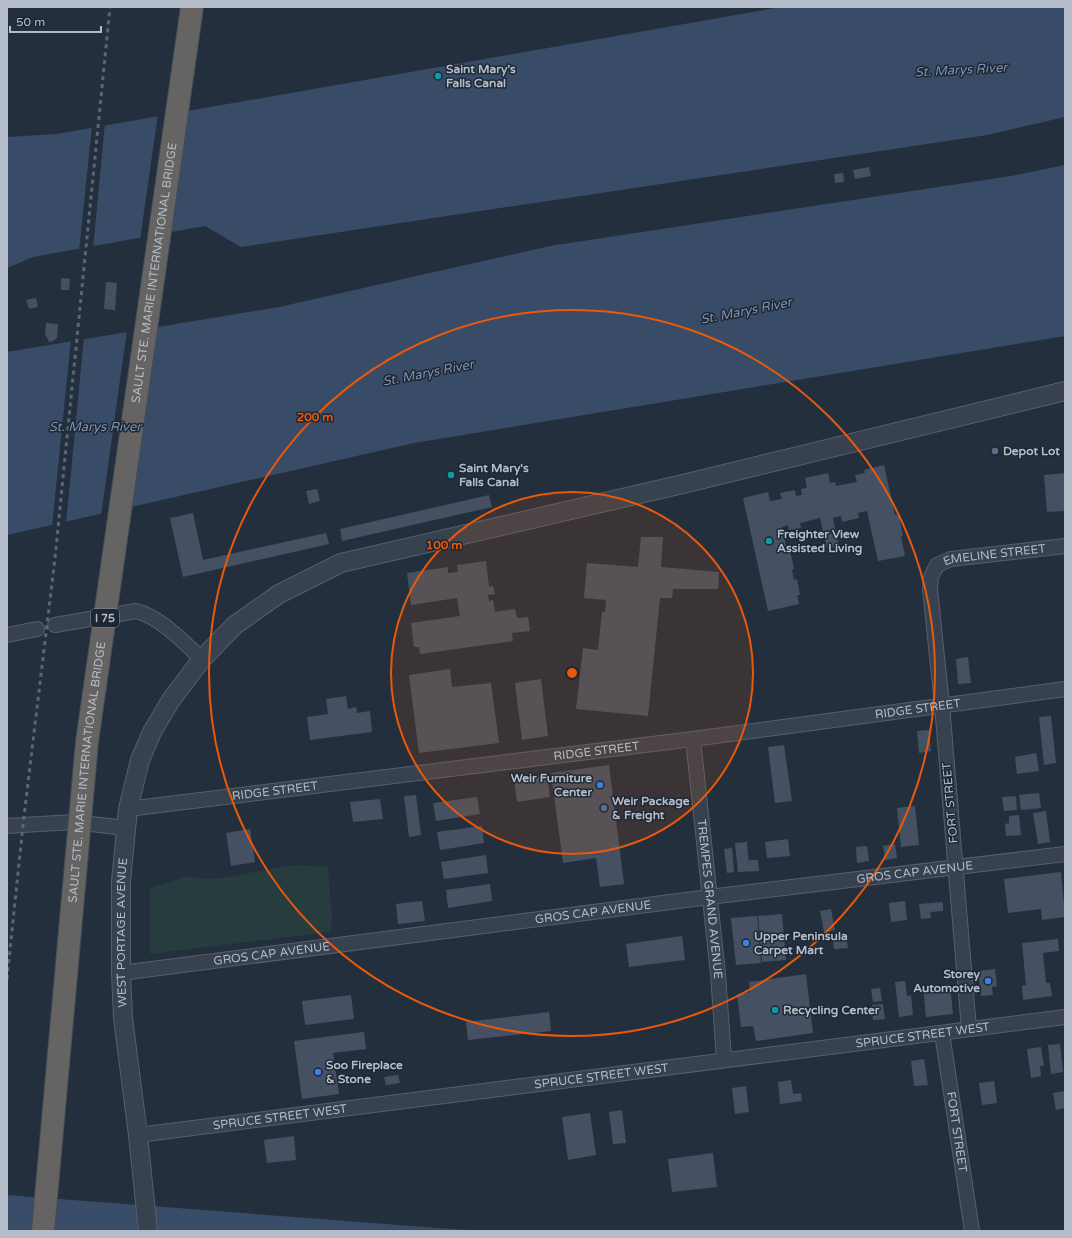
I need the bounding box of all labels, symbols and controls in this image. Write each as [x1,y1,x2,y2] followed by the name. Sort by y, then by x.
[10,8,101,34] scale bar
[16,15,45,29] text: 50 m
[914,59,1010,80] water label: St. Marys River
[446,62,516,90] place label: Saint Mary’s Falls Canal
[433,71,443,81] marker: Saint Mary’s Falls Canal
[129,141,180,404] street label: SAULT STE. MARIE INTERNATIONAL BRIDGE
[699,294,795,328] water label: St. Marys River
[381,356,477,390] water label: St. Marys River
[297,410,333,424] text: 200 m
[49,419,143,435] water label: St. Marys River
[1003,444,1060,459] place label: Depot Lot
[990,446,1000,456] marker: Depot Lot
[459,461,529,489] place label: Saint Mary's Falls Canal
[446,470,456,480] marker: Saint Mary's Falls Canal
[777,527,862,556] place label: Freighter View Assisted Living
[764,536,774,546] marker: Freighter View Assisted Living
[426,538,462,552] text: 100 m
[941,541,1047,569] street label: EMELINE STREET
[91,609,119,627] road number: I 75
[66,640,108,903] street label: SAULT STE. MARIE INTERNATIONAL BRIDGE
[565,666,579,680] centre of rings
[874,696,962,721] street label: RIDGE STREET
[553,739,641,763] street label: RIDGE STREET
[939,761,961,844] street label: FORT STREET
[511,771,592,799] place label: Weir Furniture Center
[231,778,319,803] street label: RIDGE STREET
[595,780,605,790] marker: Weir Furniture Center
[612,794,690,823] place label: Weir Package & Freight
[599,803,609,813] marker: Weir Package & Freight
[695,819,725,980] street label: TREMPES GRAND AVENUE
[114,857,130,1008] street label: WEST PORTAGE AVENUE
[856,858,974,886] street label: GROS CAP AVENUE
[534,897,652,926] street label: GROS CAP AVENUE
[754,929,848,958] place label: Upper Peninsula Carpet Mart
[741,938,751,948] marker: Upper Peninsula Carpet Mart
[213,939,331,968] street label: GROS CAP AVENUE
[913,967,981,995] place label: Storey Automotive
[983,976,993,986] marker: Storey Automotive
[783,1003,880,1018] place label: Recycling Center
[770,1005,780,1015] marker: Recycling Center
[855,1020,991,1051] street label: SPRUCE STREET WEST
[326,1058,403,1086] place label: Soo Fireplace & Stone
[533,1060,670,1091] street label: SPRUCE STREET WEST
[313,1067,323,1077] marker: Soo Fireplace & Stone
[944,1091,970,1174] street label: FORT STREET
[212,1101,348,1132] street label: SPRUCE STREET WEST

